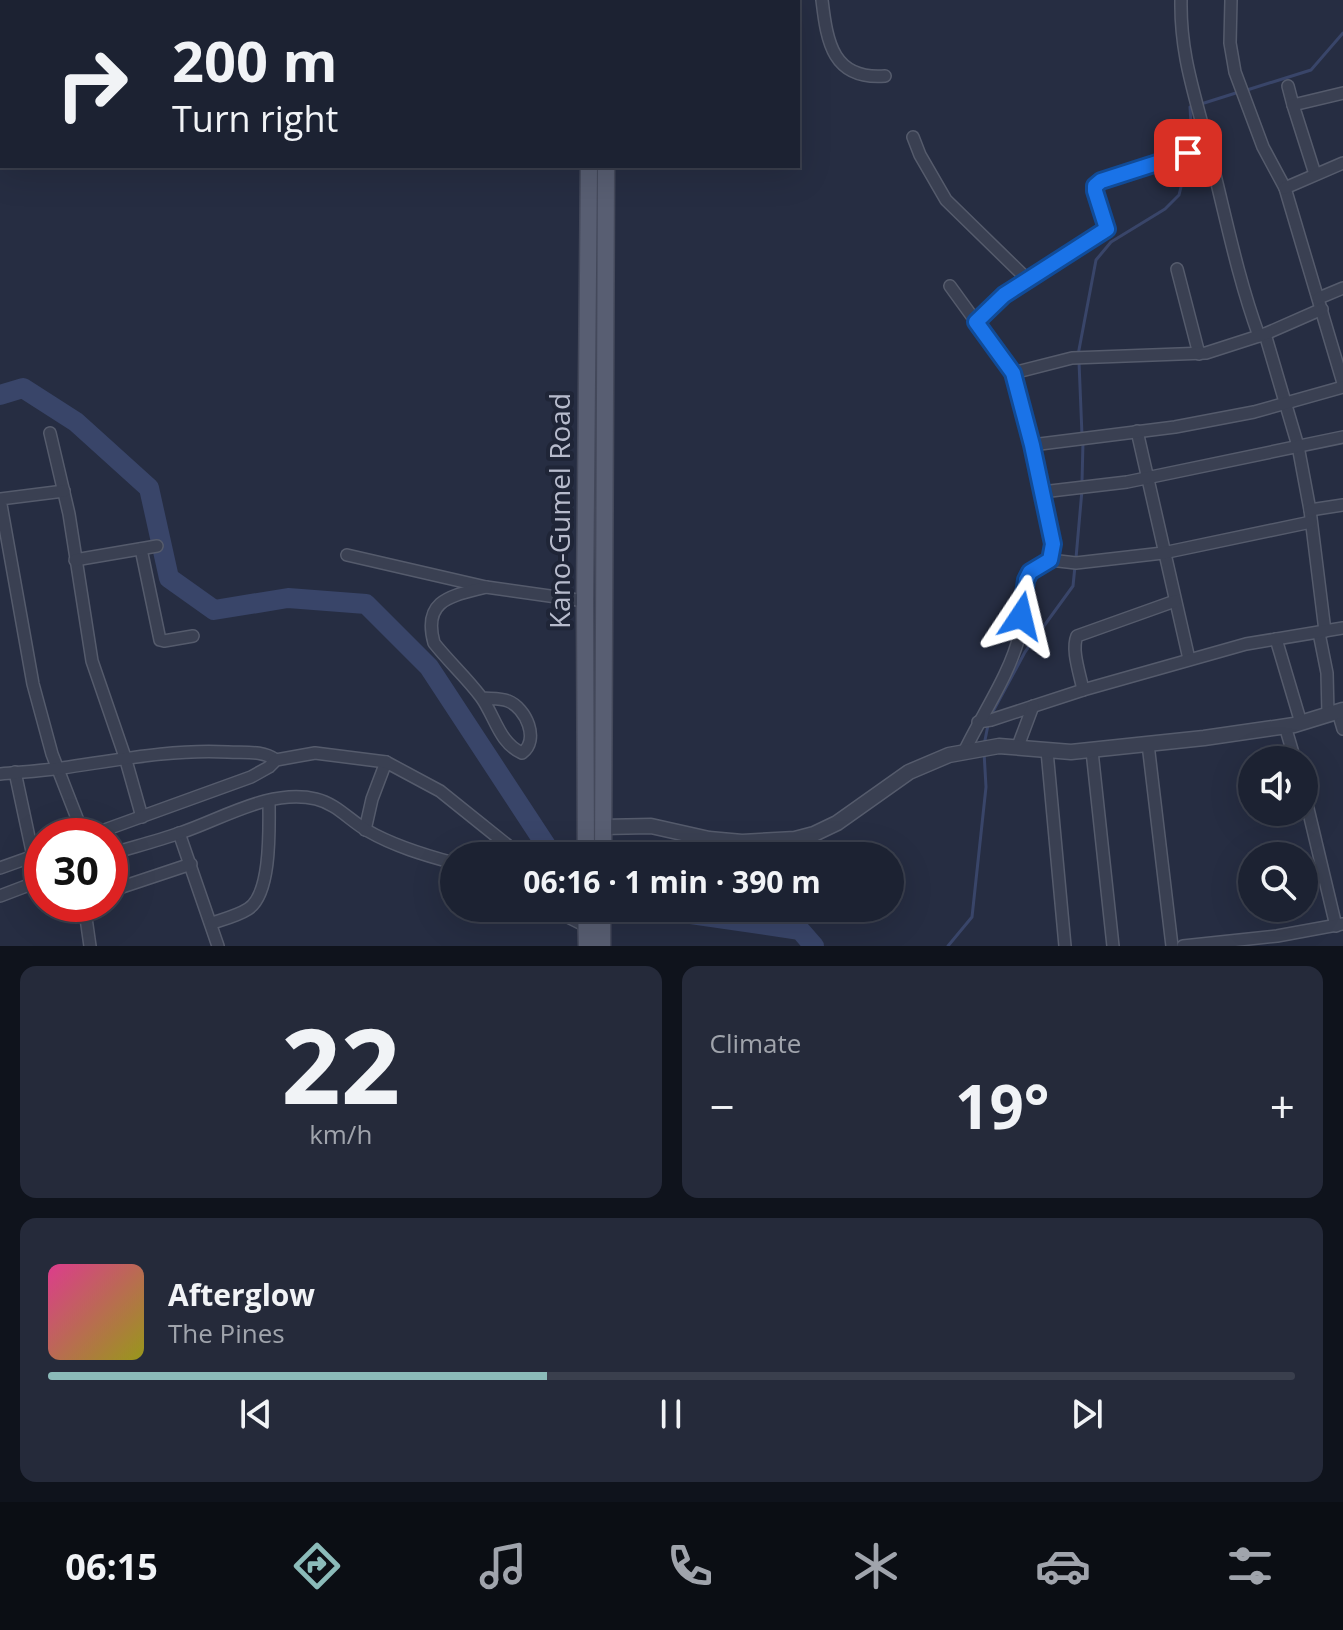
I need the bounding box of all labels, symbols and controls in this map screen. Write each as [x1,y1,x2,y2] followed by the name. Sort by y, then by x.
[172,22,338,98] text: 200 m
[40,32,144,136] icon: right
[172,94,338,143] text: Turn right
[1154,119,1222,187] pin
[1166,131,1210,175] icon: arrive
[540,393,578,629] street label: Kano-Gumel Road
[979,574,1063,658] position arrow
[1238,746,1318,922] map controls
[1238,746,1318,826] button: sound
[24,818,128,922] speed limit sign: 30
[1238,842,1318,922] button: search
[523,861,821,902] text: 06:16 · 1 min · 390 m
[281,993,400,1134] text: 22
[710,1025,801,1061] text: Climate
[955,1065,1049,1147] text: 19°
[710,1076,735,1136] text: −
[1270,1076,1295,1136] text: +
[309,1116,372,1152] text: km/h
[168,1274,315,1315] text: Afterglow
[168,1315,285,1351] text: The Pines
[234,1392,278,1436] icon: previous
[649,1392,693,1436] icon: pause
[1065,1392,1109,1436] icon: next
[289,1538,345,1594] icon: directions
[475,1538,531,1594] icon: music
[662,1538,718,1594] icon: phone
[848,1538,904,1594] icon: climate
[1035,1538,1091,1594] icon: car
[1222,1538,1278,1594] icon: filters
[65,1542,158,1591] text: 06:15

